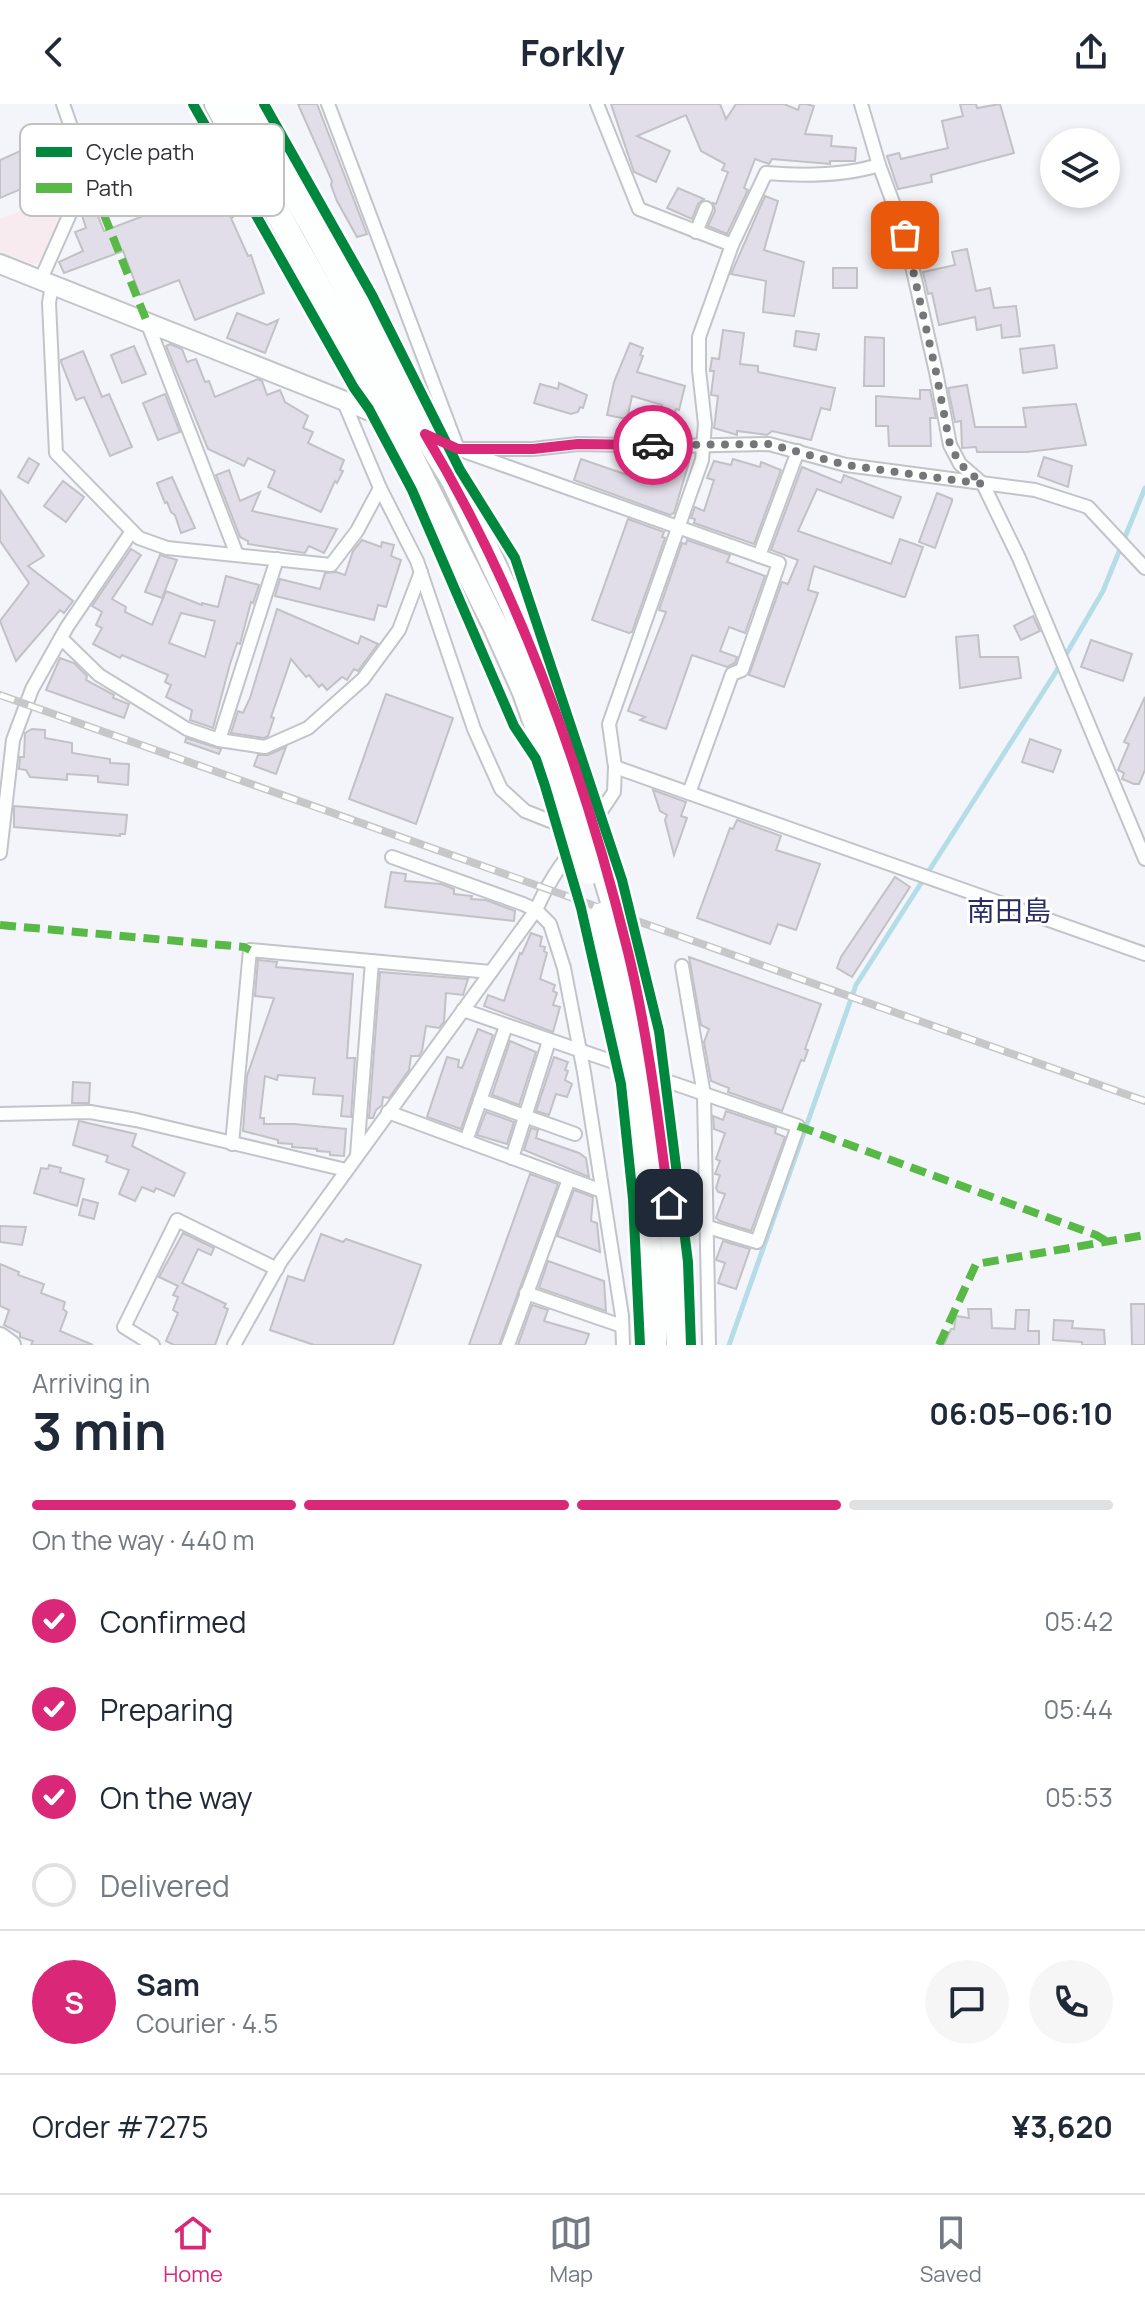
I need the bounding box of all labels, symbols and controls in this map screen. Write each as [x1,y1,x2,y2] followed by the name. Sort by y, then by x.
[520,28,625,77] text: Forkly
[32,30,76,74] icon: back
[1069,30,1113,74] icon: share
[20,124,284,216] legend
[1040,128,1120,208] map controls
[1040,128,1120,208] button: layers
[86,137,194,167] text: Cycle path
[86,173,133,203] text: Path
[871,201,939,269] pin
[883,213,927,257] icon: bag
[613,405,693,485] courier
[631,423,675,467] icon: car
[967,891,1051,929] district label: 南田島
[635,1169,703,1237] pin
[647,1181,691,1225] icon: home
[32,1365,150,1401] text: Arriving in
[929,1393,1113,1434] text: 06:05–06:10
[32,1395,167,1466] text: 3 min
[32,1522,255,1558] text: On the way · 440 m
[32,1599,76,1643] icon: check
[100,1601,247,1642] text: Confirmed
[1044,1603,1113,1639] text: 05:42
[32,1687,76,1731] icon: check
[100,1689,234,1730] text: Preparing
[1043,1691,1113,1727] text: 05:44
[32,1775,76,1819] icon: check
[100,1777,253,1818] text: On the way
[1045,1779,1113,1815] text: 05:53
[100,1865,230,1906] text: Delivered
[925,1960,1009,2044] button: chat
[1029,1960,1113,2044] button: phone
[136,1964,200,2005] text: Sam
[64,1982,84,2023] text: S
[136,2005,278,2041] text: Courier · 4.5
[32,2106,209,2147] text: Order #7275
[1012,2106,1113,2147] text: ¥3,620
[163,2211,223,2289] tab: Home
[549,2211,593,2289] tab: Map
[920,2211,982,2289] tab: Saved

